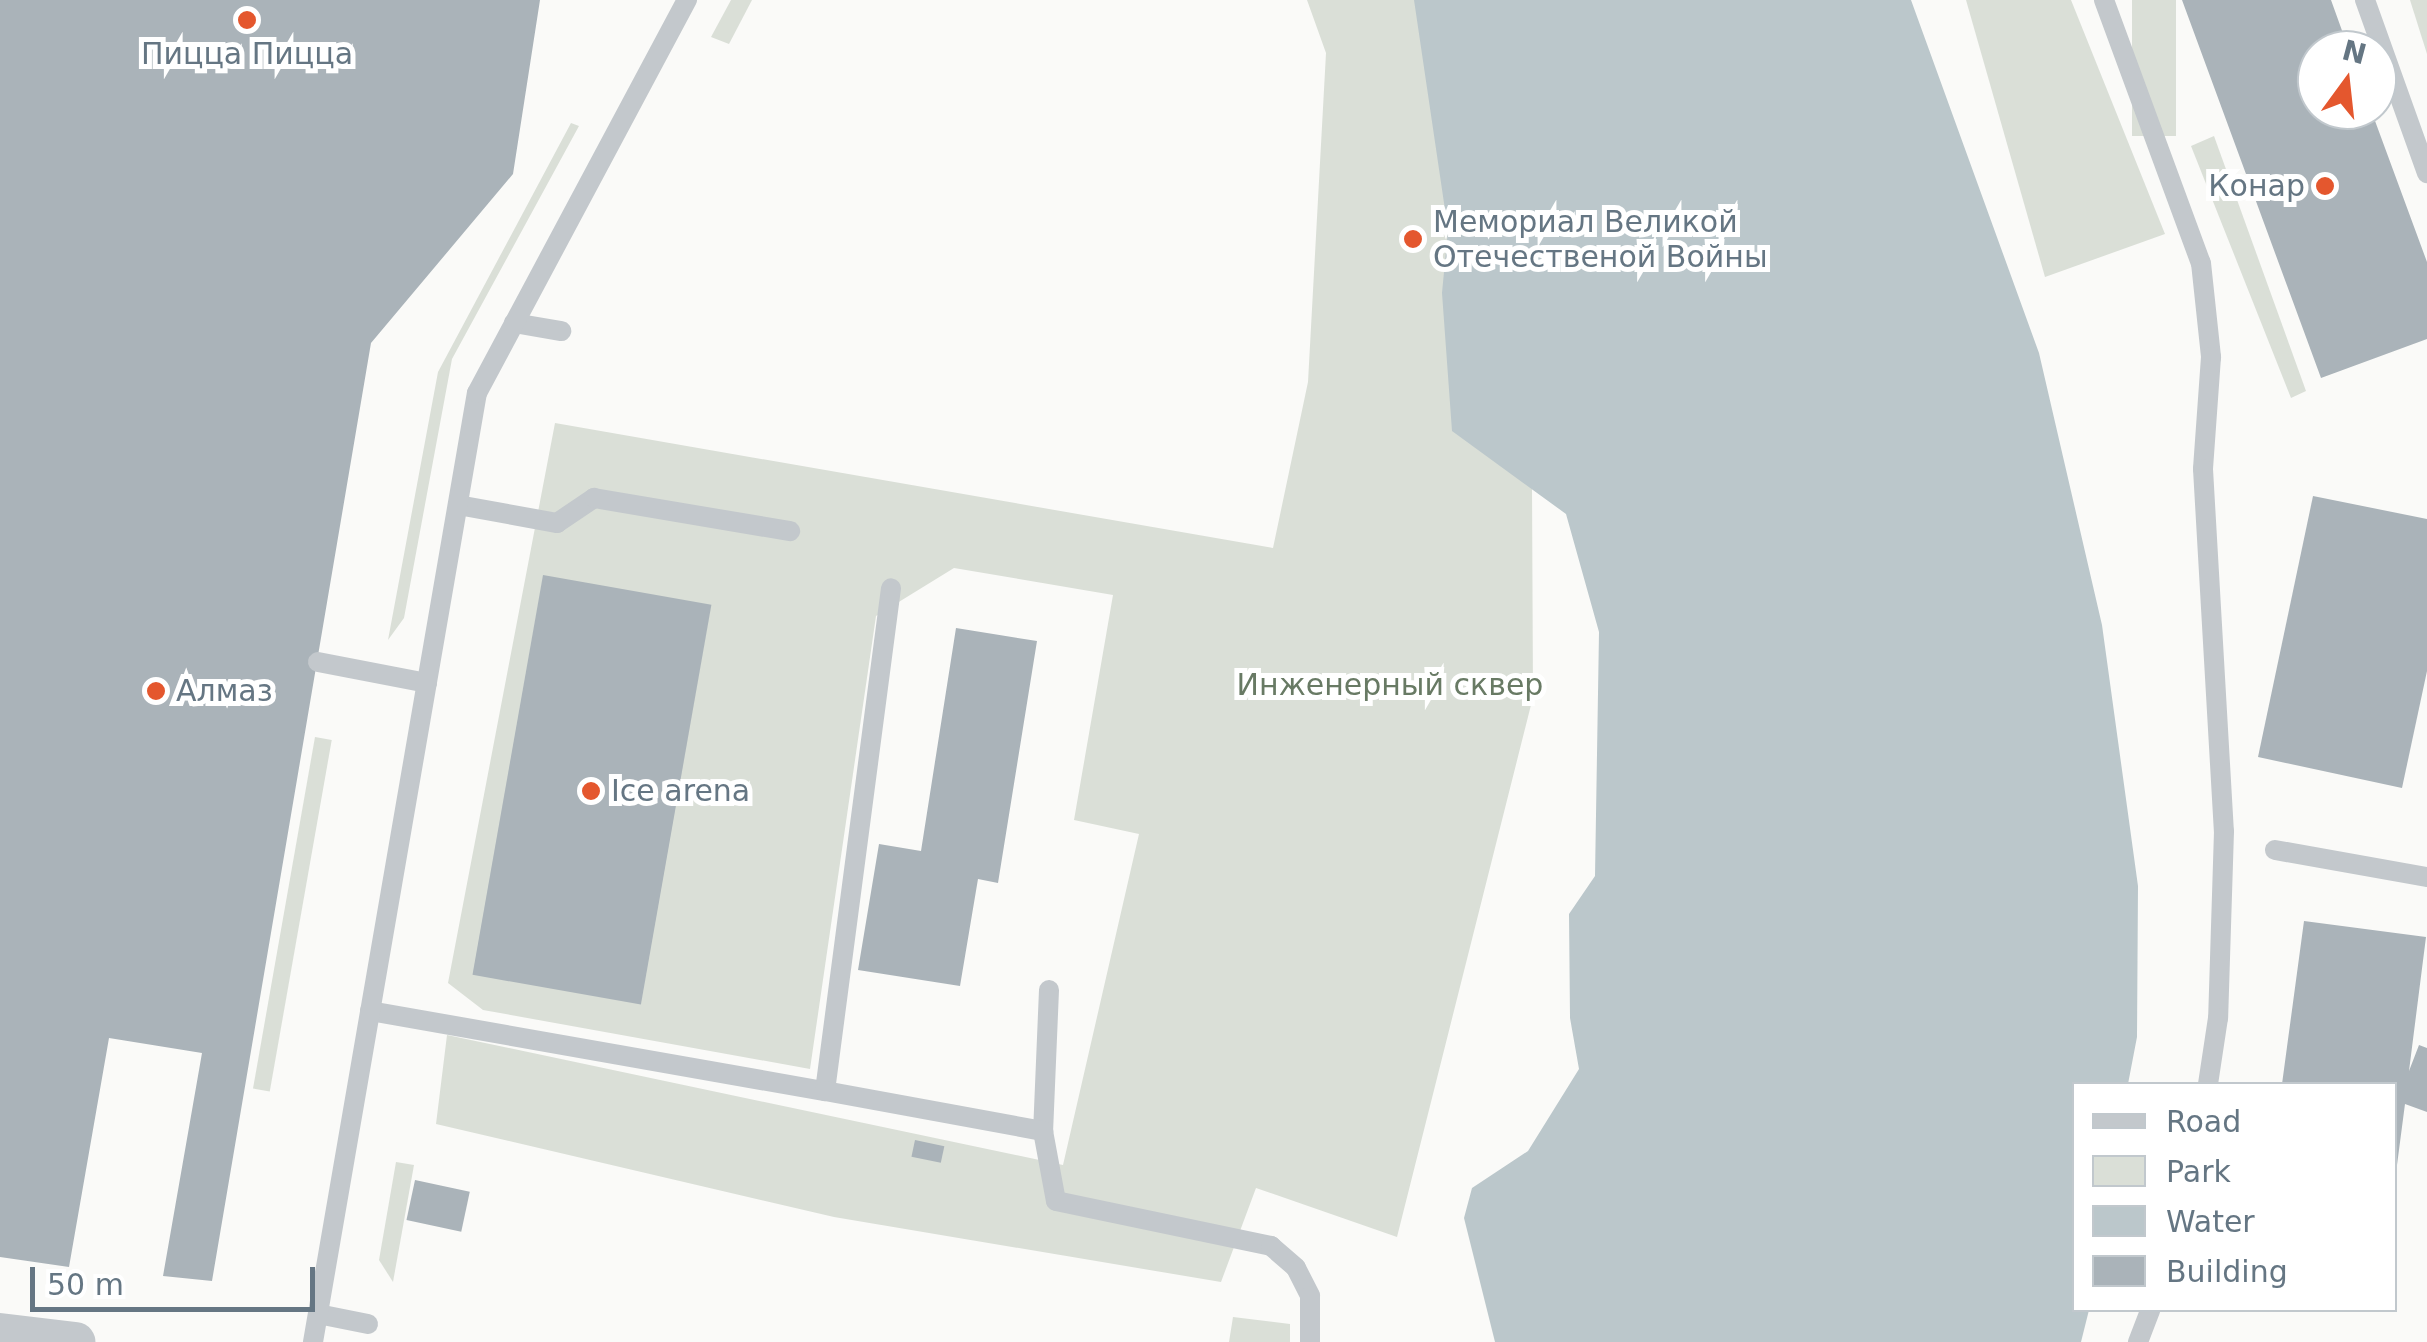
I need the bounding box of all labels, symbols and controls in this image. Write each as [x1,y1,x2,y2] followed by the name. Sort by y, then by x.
[236,9,258,31] marker: Пицца Пицца
[2297,30,2397,130] north arrow
[2339,34,2370,71] text: N
[141,36,353,72] place label: Пицца Пицца
[2208,168,2305,204] place label: Конар
[2314,175,2336,197] marker: Конар
[1433,204,1768,274] place label: Мемориал Великой Отечественой Войны
[1402,228,1424,250] marker: Мемориал Великой Отечественой Войны
[1237,667,1543,703] park label: Инженерный сквер
[176,673,273,709] place label: Алмаз
[145,680,167,702] marker: Алмаз
[611,773,750,809] place label: Ice arena
[580,780,602,802] marker: Ice arena
[2072,1082,2397,1312] legend
[2166,1104,2241,1139] text: Road
[2166,1154,2231,1189] text: Park
[2166,1204,2255,1239] text: Water
[35,1247,320,1309] scale bar
[2166,1254,2288,1289] text: Building
[47,1267,124,1302] text: 50 m

